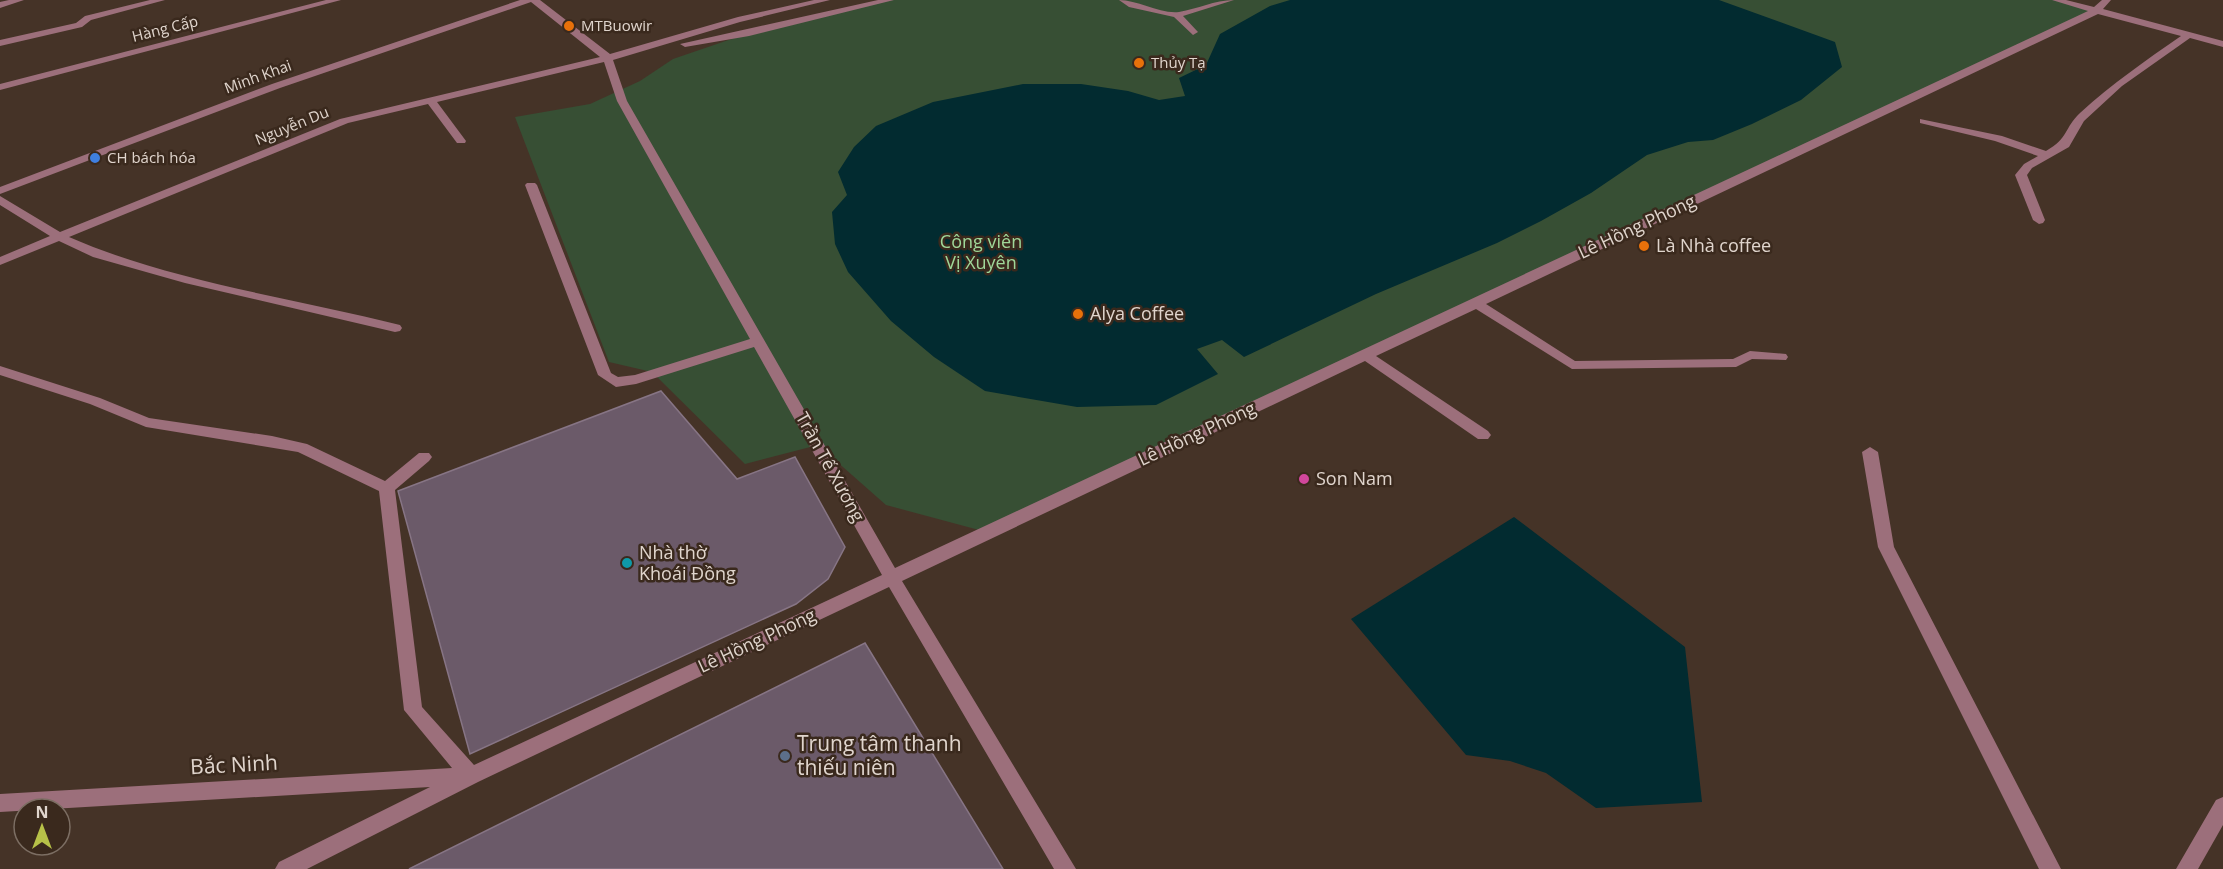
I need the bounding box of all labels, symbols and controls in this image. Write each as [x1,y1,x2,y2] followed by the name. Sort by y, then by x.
[130,10,200,46] street label: Hàng Cấp
[581,15,652,35] place label: MTBuowir
[562,19,576,33] marker: MTBuowir
[1151,52,1206,72] place label: Thủy Tạ
[221,55,294,97] street label: Minh Khai
[1132,56,1146,70] marker: Thủy Tạ
[252,101,331,149] street label: Nguyễn Du
[107,147,196,167] place label: CH bách hóa
[88,151,102,165] marker: CH bách hóa
[1574,188,1700,264] street label: Lê Hồng Phong
[940,229,1022,274] park label: Công viên Vị Xuyên
[1656,233,1771,257] place label: Là Nhà coffee
[1637,239,1651,253] marker: Là Nhà coffee
[1090,301,1184,325] place label: Alya Coffee
[1071,307,1085,321] marker: Alya Coffee
[1134,395,1260,471] street label: Lê Hồng Phong
[791,407,871,526] street label: Trần Tế Xương
[1316,466,1393,490] place label: Son Nam
[1297,472,1311,486] marker: Son Nam
[639,540,736,585] place label: Nhà thờ Khoái Đồng
[620,556,634,570] marker: Nhà thờ Khoái Đồng
[694,602,820,678] street label: Lê Hồng Phong
[797,729,962,781] place label: Trung tâm thanh thiếu niên
[189,748,278,780] street label: Bắc Ninh
[778,749,792,763] marker: Trung tâm thanh thiếu niên
[12,797,72,857] north arrow
[35,801,49,823] text: N

